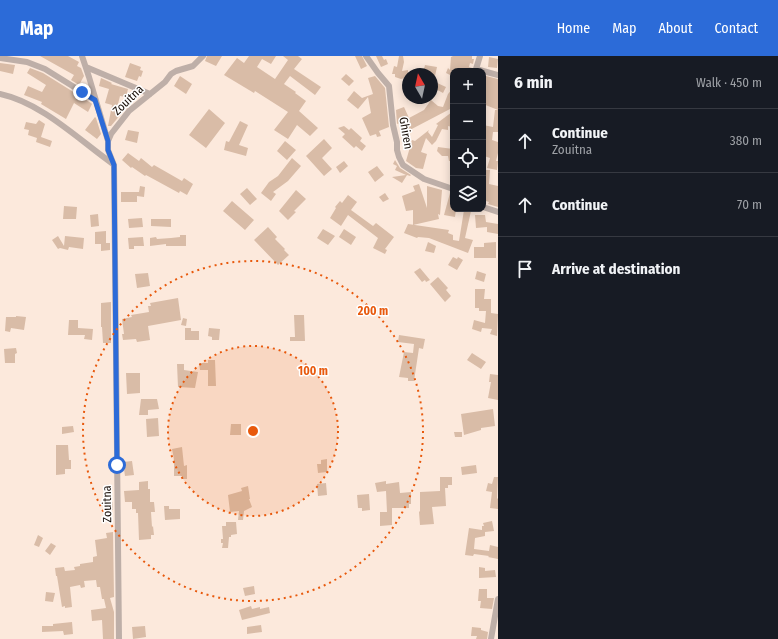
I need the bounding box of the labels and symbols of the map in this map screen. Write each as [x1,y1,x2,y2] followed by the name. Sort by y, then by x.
[402,68,438,104] north arrow
[110,82,146,118] street label: Zouitna
[73,83,91,101] route end
[396,116,416,150] street label: Ghiren
[357,304,388,318] text: 200 m
[298,364,328,378] text: 100 m
[246,424,260,438] centre of rings
[108,456,126,474] route start
[100,485,114,523] street label: Zouitna

